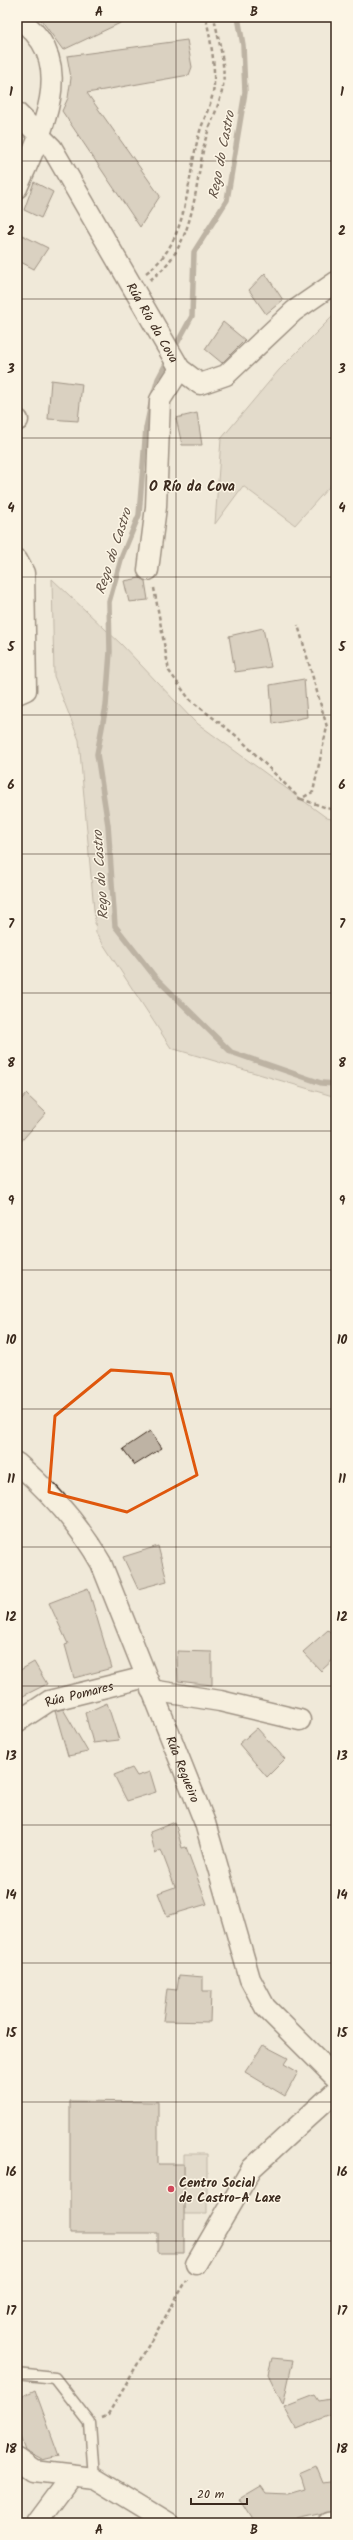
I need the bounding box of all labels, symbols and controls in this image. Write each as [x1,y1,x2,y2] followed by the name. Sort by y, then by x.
[95,2,103,23] text: A
[250,2,258,23] text: B
[9,82,13,103] text: 1
[340,82,344,103] text: 1
[203,108,242,201] water label: Rego do Castro
[7,221,15,242] text: 2
[338,221,346,242] text: 2
[120,279,183,367] street label: Rúa Río da Cova
[6,359,15,380] text: 3
[337,359,346,380] text: 3
[149,476,235,498] district label: O Río da Cova
[7,498,15,519] text: 4
[338,498,346,519] text: 4
[90,504,139,597] water label: Rego do Castro
[7,637,16,658] text: 5
[338,637,347,658] text: 5
[7,775,15,796] text: 6
[338,775,346,796] text: 6
[87,828,115,920] water label: Rego do Castro
[8,914,15,935] text: 7
[339,914,346,935] text: 7
[7,1053,15,1074] text: 8
[338,1053,346,1074] text: 8
[8,1191,15,1212] text: 9
[339,1191,346,1212] text: 9
[6,1330,17,1351] text: 10
[337,1330,348,1351] text: 10
[7,1469,15,1490] text: 11
[338,1469,346,1490] text: 11
[5,1607,17,1628] text: 12
[336,1607,348,1628] text: 12
[40,1676,116,1713] street label: Rúa Pomares
[159,1733,205,1806] street label: Rúa Regueiro
[5,1746,17,1767] text: 13
[336,1746,348,1767] text: 13
[5,1885,17,1906] text: 14
[336,1885,348,1906] text: 14
[6,2023,18,2044] text: 15
[337,2023,349,2044] text: 15
[6,2162,16,2183] text: 16
[337,2162,347,2183] text: 16
[179,2173,282,2209] place label: Centro Social de Castro-A Laxe
[166,2184,176,2194] marker: Centro Social de Castro-A Laxe
[6,2301,17,2322] text: 17
[337,2301,348,2322] text: 17
[5,2439,17,2460] text: 18
[336,2439,348,2460] text: 18
[191,2480,247,2506] scale bar
[197,2485,225,2504] text: 20 m
[95,2520,103,2540] text: A
[250,2520,258,2540] text: B

